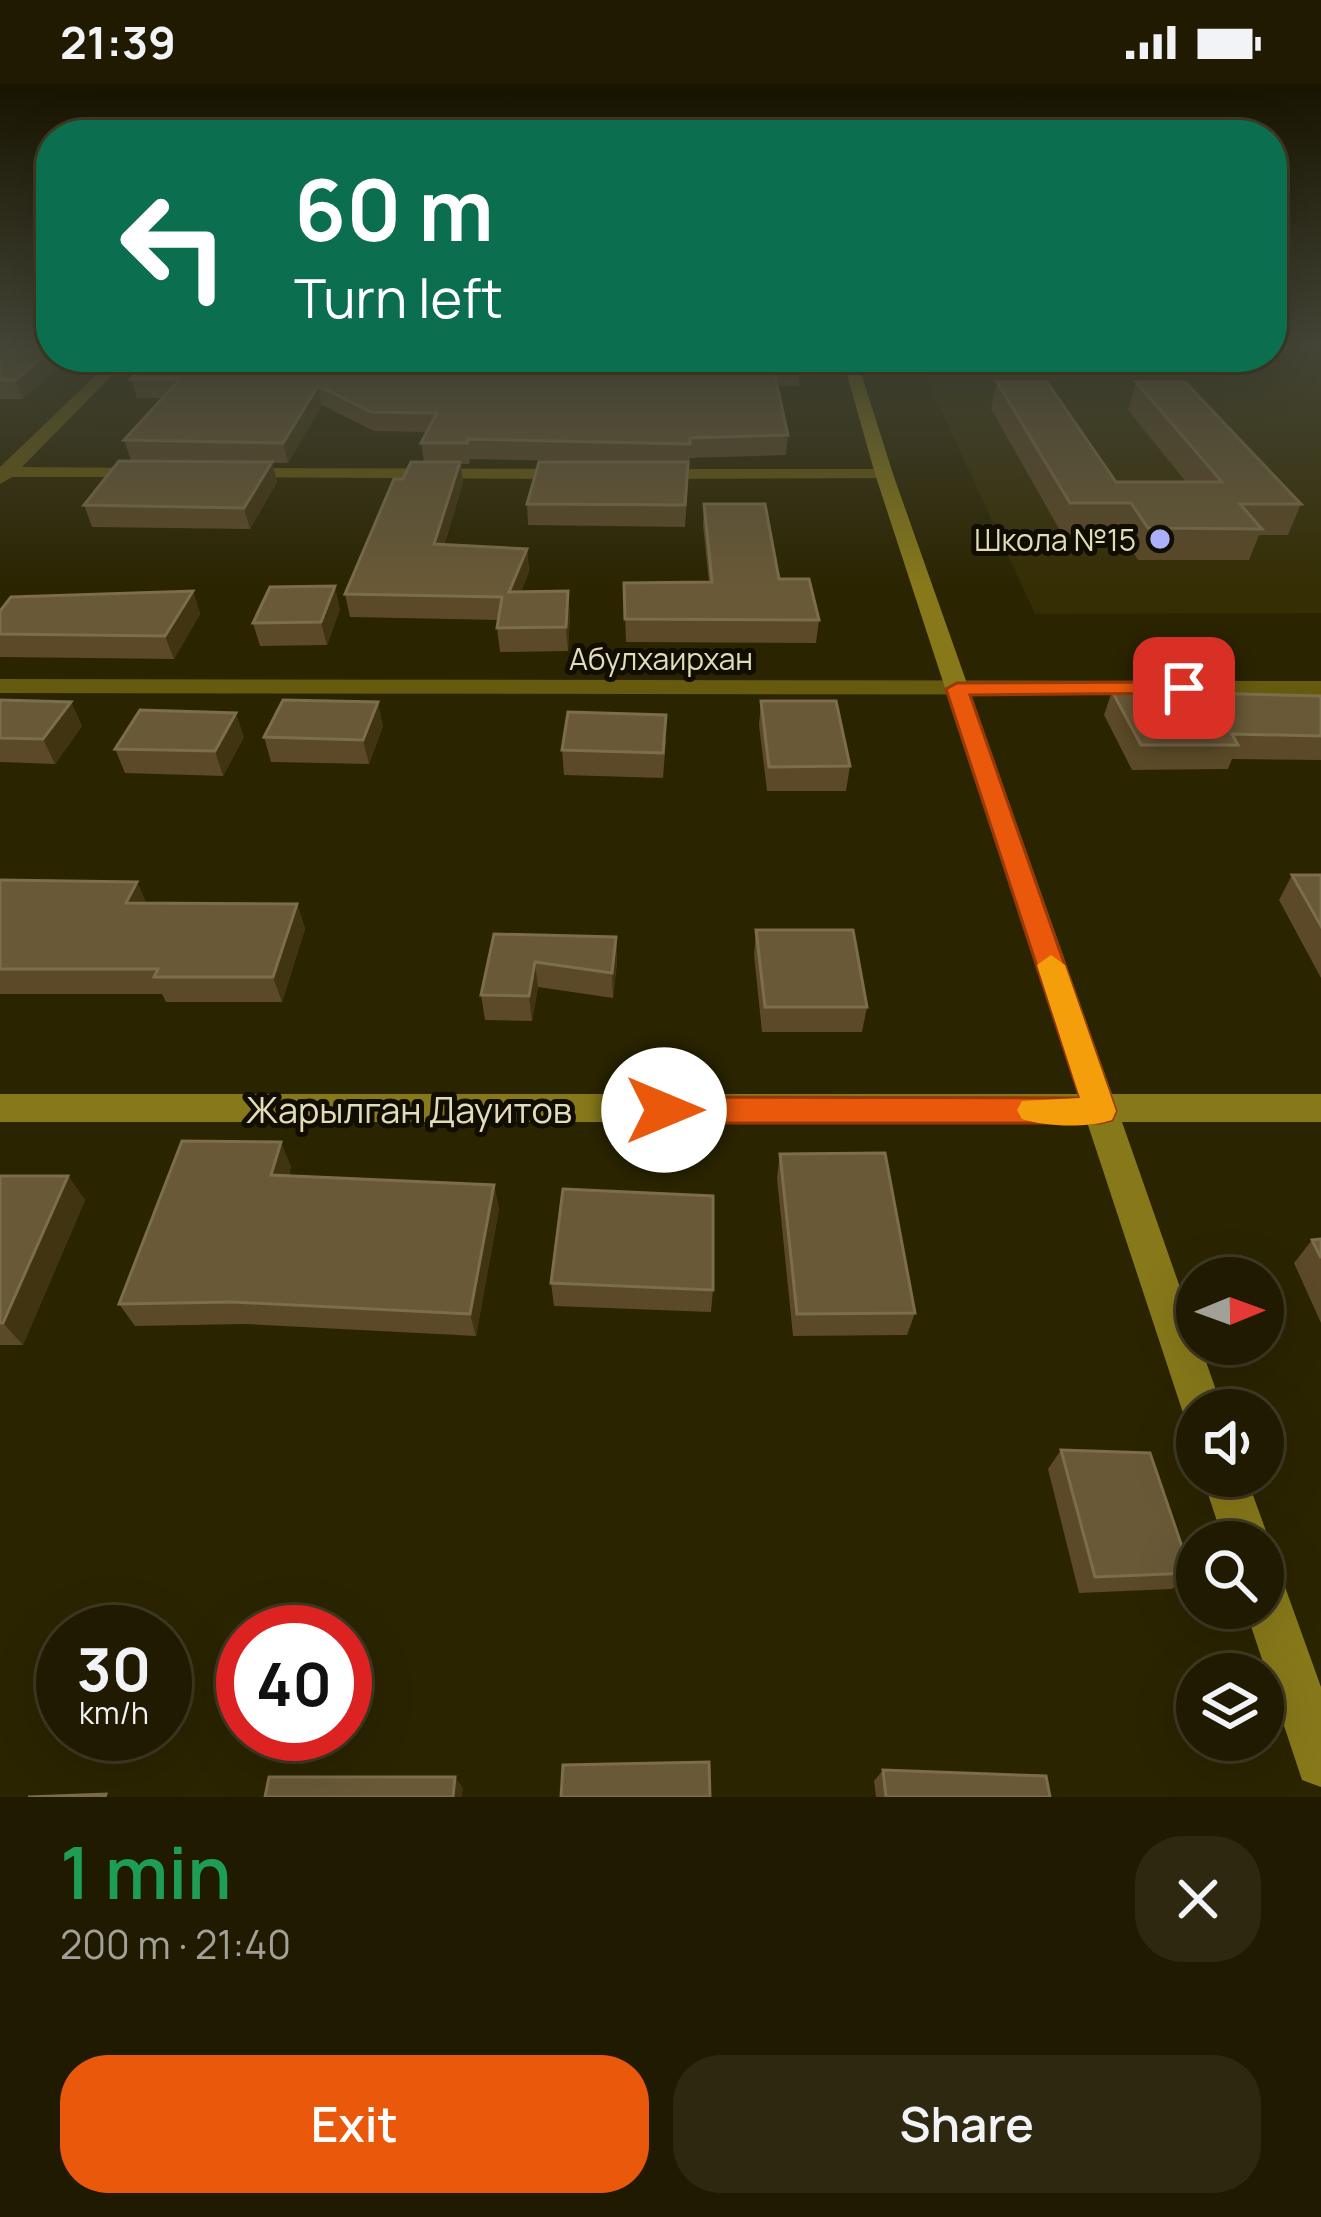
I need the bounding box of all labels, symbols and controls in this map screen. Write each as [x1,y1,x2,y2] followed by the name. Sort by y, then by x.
[60,11,176,73] text: 21:39
[294,151,494,266] text: 60 m
[96,168,252,324] icon: left
[294,260,503,334] text: Turn left
[974,519,1136,560] place label: Школа №15
[1147,526,1173,552] marker: Школа №15
[1133,637,1235,739] pin
[569,638,753,679] street label: Абулхаирхан
[1151,655,1217,721] icon: arrive
[601,1047,727,1173] position arrow
[246,1085,572,1134] street label: Жарылган Дауитов
[1176,1257,1284,1365] north arrow
[1176,1257,1284,1761] map controls
[1176,1389,1284,1497] button: sound
[1176,1521,1284,1629] button: search
[216,1605,372,1761] speed limit sign: 40
[77,1627,151,1709] text: 30
[1176,1653,1284,1761] button: layers
[79,1692,149,1733] text: km/h
[60,1822,232,1921] text: 1 min
[1135,1836,1261,1962] button: close
[60,1917,291,1971] text: 200 m · 21:40
[60,2055,649,2193] button: Exit
[673,2055,1261,2193] button: Share

